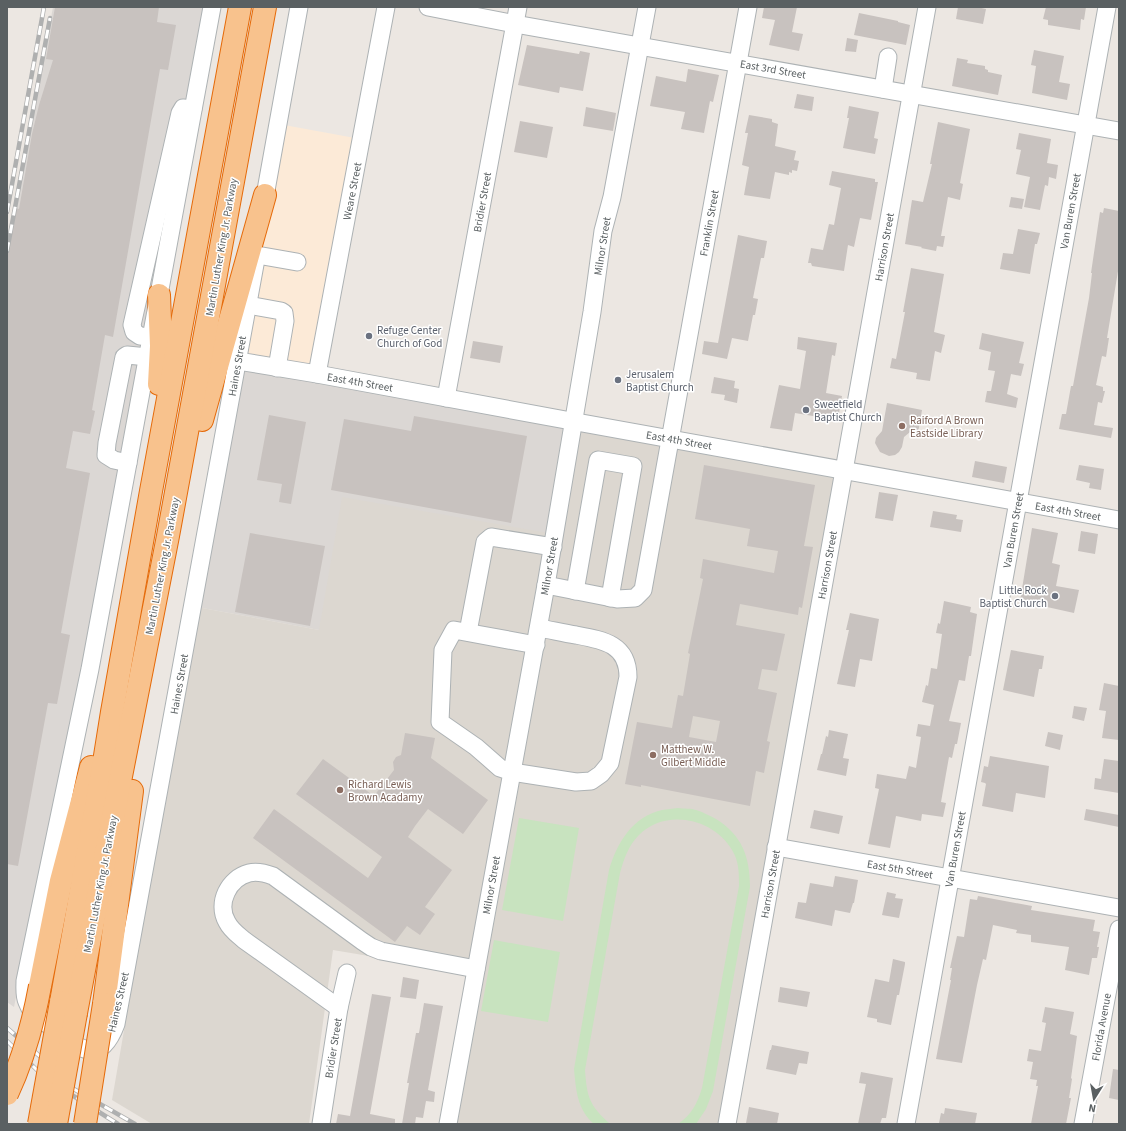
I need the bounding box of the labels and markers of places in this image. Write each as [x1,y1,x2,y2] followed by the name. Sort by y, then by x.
[377,323,442,351] place label: Refuge Center Church of God
[364,331,374,341] marker: Refuge Center Church of God
[626,367,694,395] place label: Jerusalem Baptist Church
[613,375,623,385] marker: Jerusalem Baptist Church
[814,397,882,425] place label: Sweetfield Baptist Church
[801,405,811,415] marker: Sweetfield Baptist Church
[910,413,984,441] place label: Raiford A Brown Eastside Library
[897,421,907,431] marker: Raiford A Brown Eastside Library
[979,583,1048,611] place label: Little Rock Baptist Church
[1050,591,1060,601] marker: Little Rock Baptist Church
[661,742,726,770] place label: Matthew W. Gilbert Middle
[648,750,658,760] marker: Matthew W. Gilbert Middle
[348,777,423,805] place label: Richard Lewis Brown Acadamy
[335,785,345,795] marker: Richard Lewis Brown Acadamy

